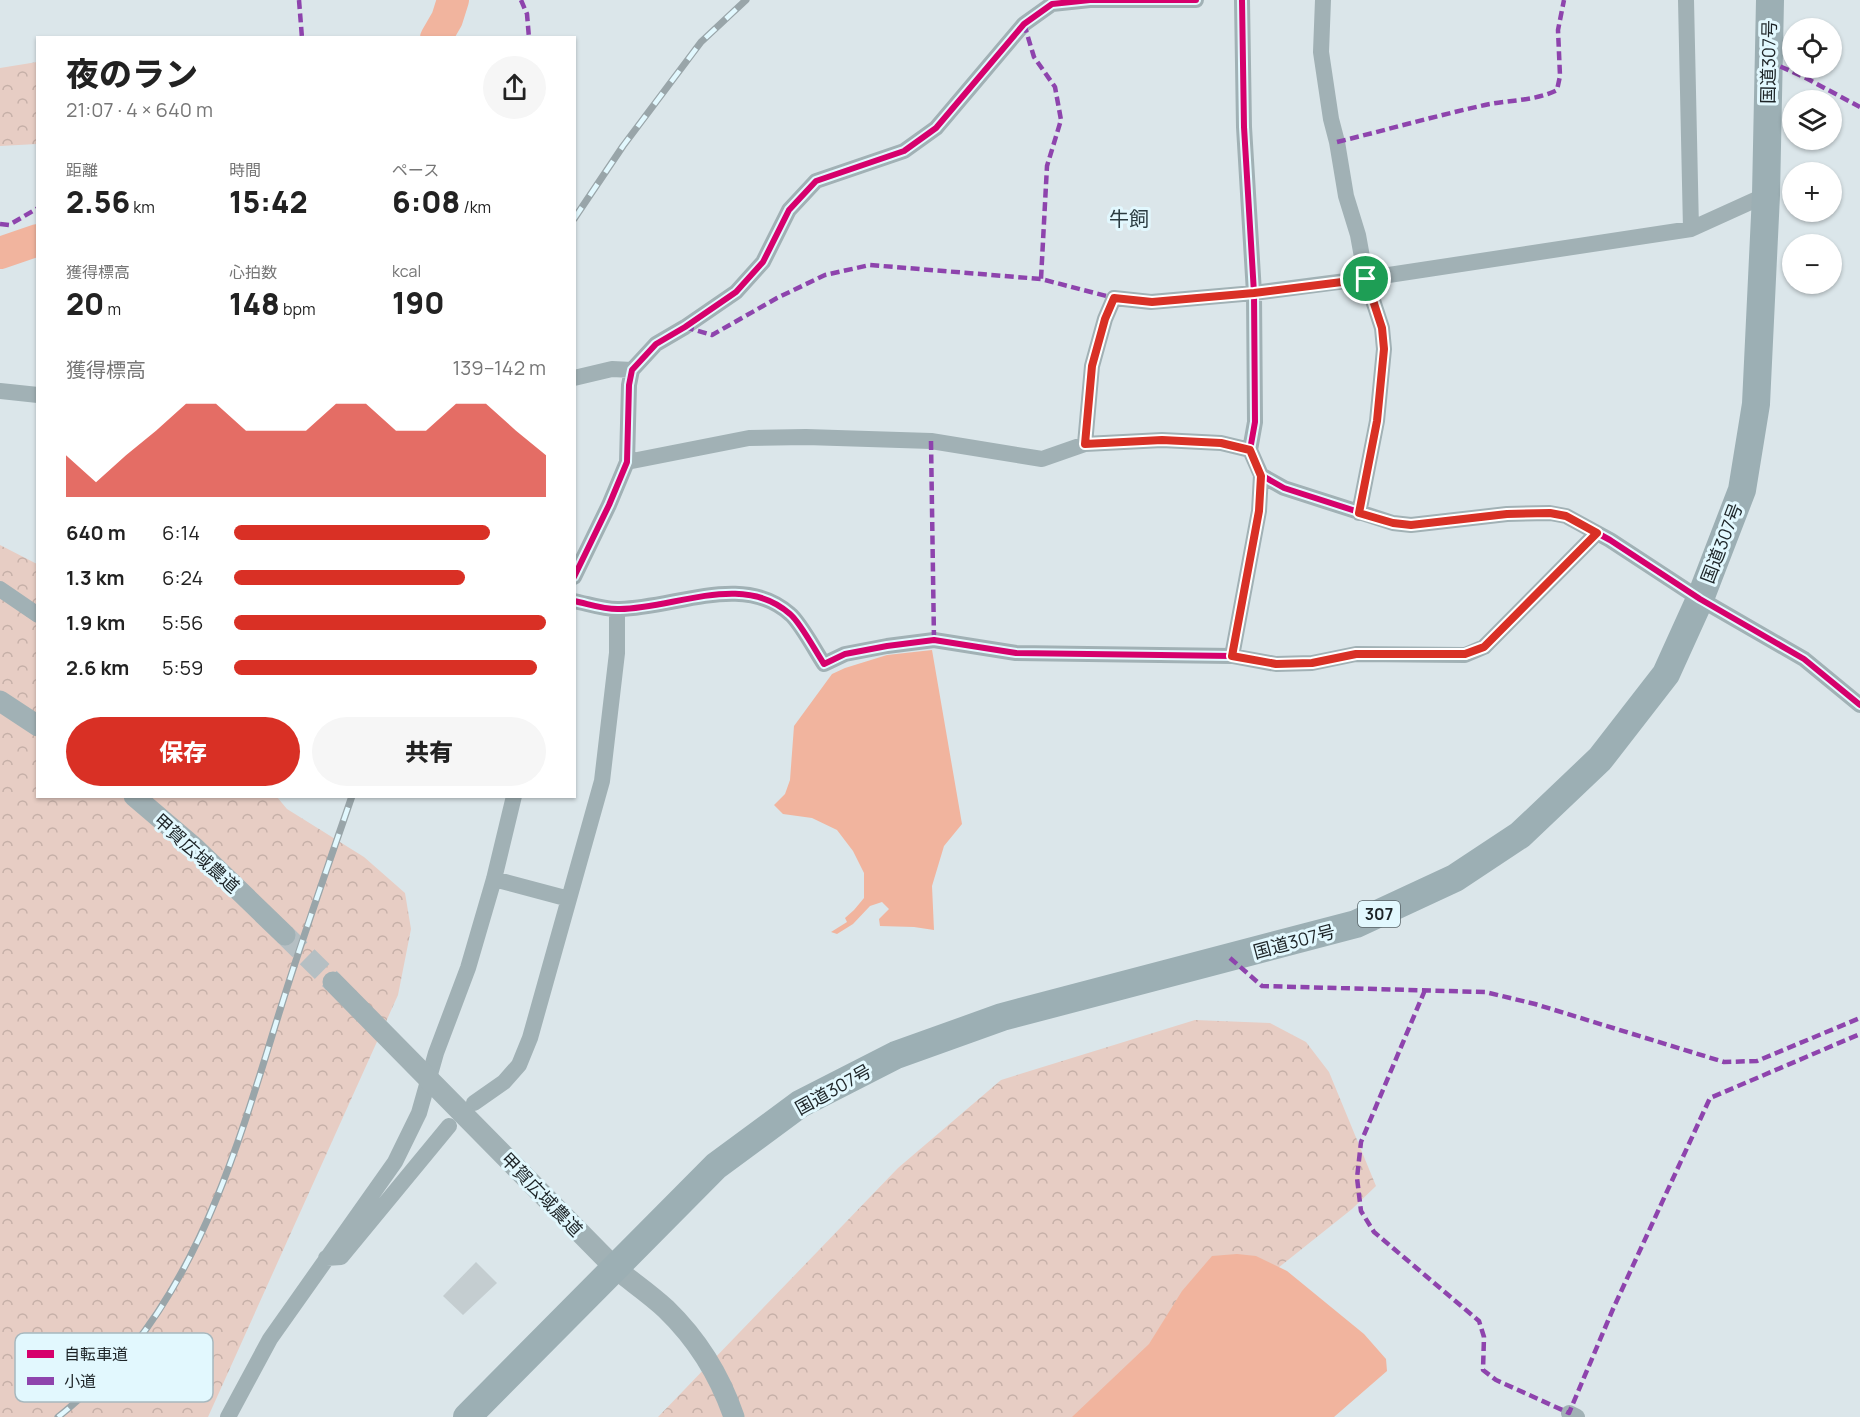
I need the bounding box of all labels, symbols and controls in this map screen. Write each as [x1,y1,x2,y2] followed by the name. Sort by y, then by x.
[1782,18,1842,294] map controls
[1782,18,1842,78] button: locate
[1755,20,1781,104] street label: 国道307号
[66,51,198,96] text: 夜のラン
[483,56,546,119] button: share
[1782,90,1842,150] button: layers
[66,96,213,123] text: 21:07 · 4 × 640 m
[66,159,98,181] text: 距離
[229,159,261,181] text: 時間
[392,159,439,181] text: ペース
[1782,162,1842,222] button: +
[66,181,130,222] text: 2.56
[229,181,308,222] text: 15:42
[392,181,460,222] text: 6:08
[130,196,155,218] text: km
[460,196,491,218] text: /km
[1109,205,1149,232] district label: 牛飼
[1782,234,1842,294] button: −
[1340,253,1391,304] pin
[392,260,421,282] text: kcal
[66,261,130,283] text: 獲得標高
[229,261,277,283] text: 心拍数
[1349,262,1382,295] icon: arrive
[392,282,445,323] text: 190
[66,283,104,324] text: 20
[229,283,280,324] text: 148
[104,298,121,320] text: m
[280,298,315,320] text: bpm
[452,354,546,381] text: 139–142 m
[66,356,146,383] text: 獲得標高
[1695,499,1747,587] street label: 国道307号
[66,519,126,546] text: 640 m
[162,519,200,546] text: 6:14
[66,564,124,591] text: 1.3 km
[162,564,203,591] text: 6:24
[66,609,125,636] text: 1.9 km
[162,609,204,636] text: 5:56
[66,654,129,681] text: 2.6 km
[162,654,204,681] text: 5:59
[66,717,300,786] button: 保存
[312,717,546,786] button: 共有
[149,808,245,898] street label: 甲賀広域農道
[1358,901,1400,927] road number: 307
[1250,919,1338,963] street label: 国道307号
[790,1058,876,1120] street label: 国道307号
[496,1147,588,1241] street label: 甲賀広域農道
[15,1333,213,1402] legend
[64,1343,128,1365] text: 自転車道
[64,1370,96,1392] text: 小道

